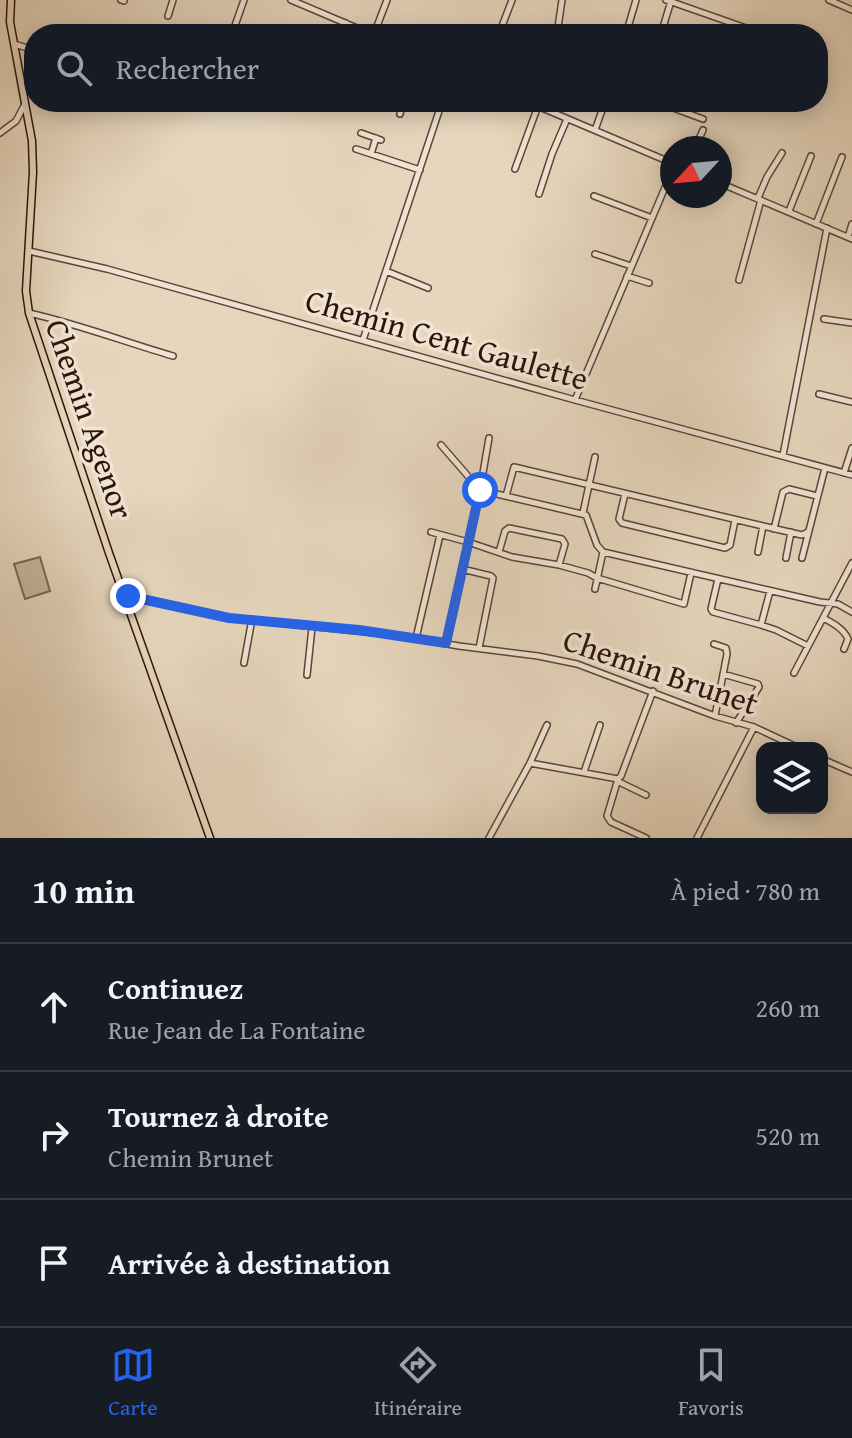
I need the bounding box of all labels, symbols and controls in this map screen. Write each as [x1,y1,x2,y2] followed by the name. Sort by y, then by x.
[24,24,828,112] search box
[52,46,96,90] icon: search
[116,46,259,90] text: Rechercher
[660,136,732,208] north arrow
[300,276,594,402] street label: Chemin Cent Gaulette
[34,313,146,525] street label: Chemin Agenor
[462,472,498,508] route start
[110,578,146,614] route end
[557,616,765,726] street label: Chemin Brunet
[756,742,828,814] map controls
[756,742,828,814] button: layers
[32,866,134,915] text: 10 min
[671,871,820,910] text: À pied · 780 m
[108,966,243,1010] text: Continuez
[32,985,76,1029] icon: ahead
[755,988,820,1027] text: 260 m
[108,1010,366,1049] text: Rue Jean de La Fontaine
[108,1094,329,1138] text: Tournez à droite
[32,1113,76,1157] icon: right
[755,1116,820,1155] text: 520 m
[108,1138,273,1177] text: Chemin Brunet
[32,1241,76,1285] icon: arrive
[108,1241,390,1285] text: Arrivée à destination
[108,1343,158,1423] tab: Carte
[374,1343,462,1423] tab: Itinéraire
[678,1343,744,1423] tab: Favoris

